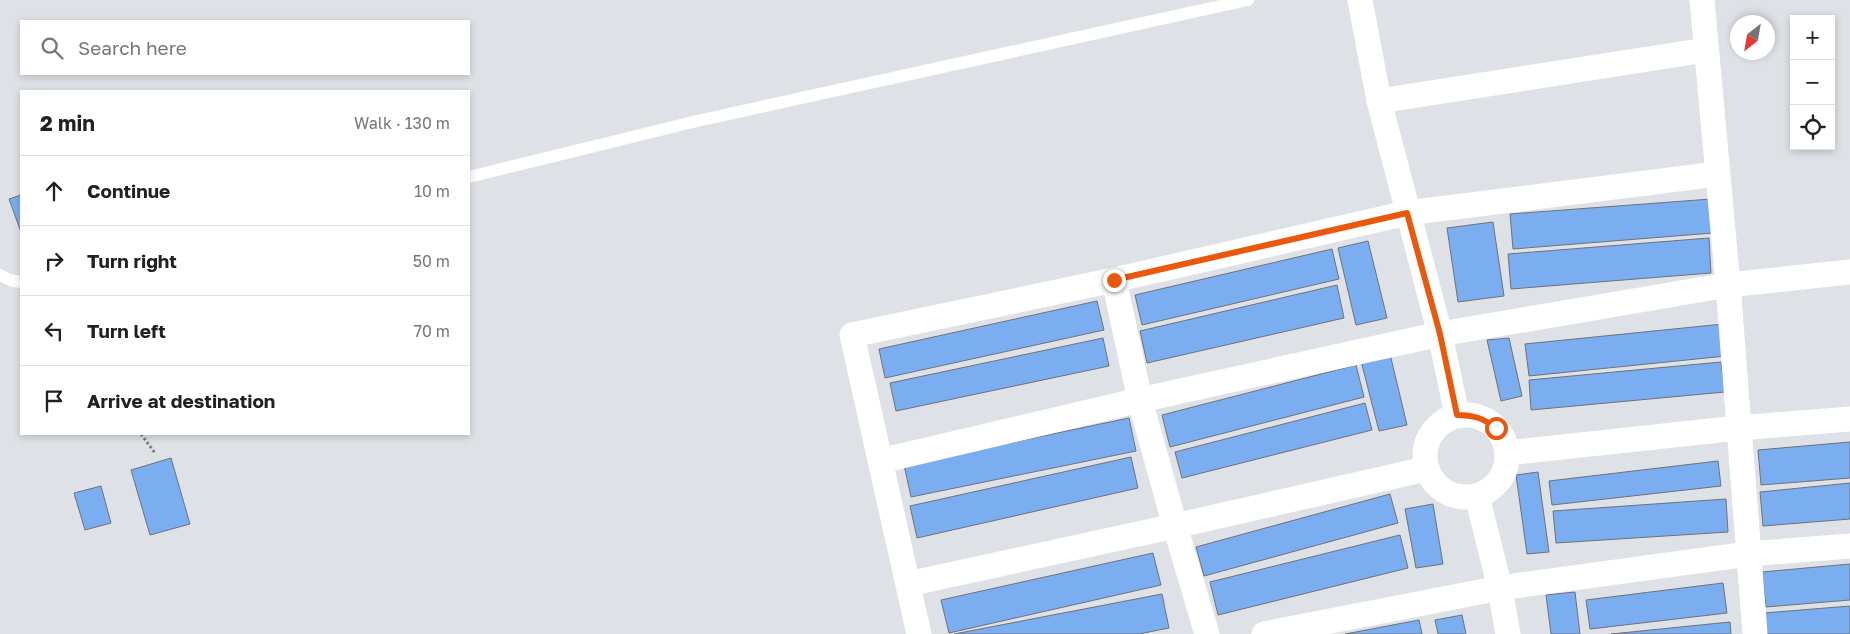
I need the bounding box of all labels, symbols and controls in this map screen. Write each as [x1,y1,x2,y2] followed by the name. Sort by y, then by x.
[1730,15,1775,60] north arrow
[1790,15,1835,150] map controls
[1790,15,1835,60] button: +
[20,20,470,75] search box
[38,34,66,62] icon: search
[78,36,187,59] text: Search here
[1790,60,1835,105] button: −
[1790,105,1835,150] button: locate
[40,110,95,136] text: 2 min
[354,113,450,133] text: Walk · 130 m
[40,177,68,205] icon: ahead
[87,179,170,202] text: Continue
[414,181,450,201] text: 10 m
[40,247,68,275] icon: right
[87,249,177,272] text: Turn right
[413,251,450,271] text: 50 m
[1103,269,1126,292] route end
[40,317,68,345] icon: left
[87,319,166,342] text: Turn left
[413,321,450,341] text: 70 m
[40,387,68,415] icon: arrive
[87,389,275,412] text: Arrive at destination
[1485,417,1508,440] route start

